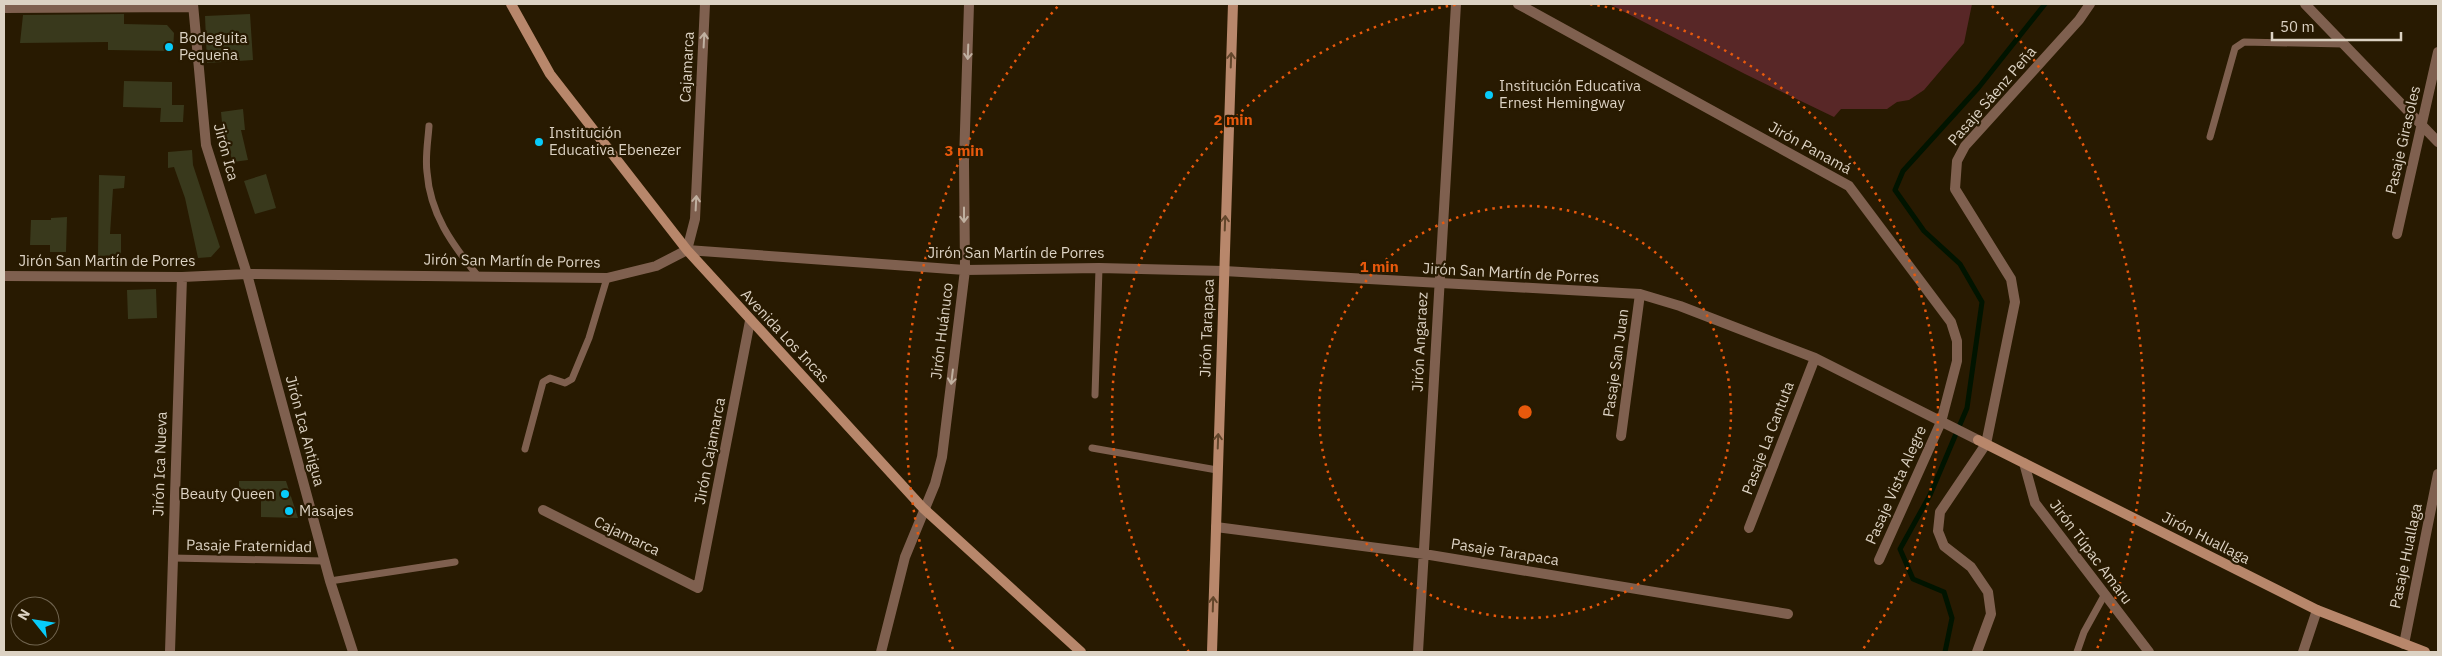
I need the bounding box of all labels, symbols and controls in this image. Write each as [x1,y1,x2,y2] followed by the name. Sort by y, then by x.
[2272,10,2401,42] scale bar
[2280,17,2315,36] text: 50 m
[179,28,248,64] place label: Bodeguita Pequeña
[675,31,698,103] street label: Cajamarca
[699,33,708,49] one-way arrow
[163,41,175,53] marker: Bodeguita Pequeña
[1943,42,2040,149] street label: Pasaje Sáenz Peña
[963,44,972,60] one-way arrow
[1226,53,1236,69] one-way arrow
[1499,76,1641,112] place label: Institución Educativa Ernest Hemingway
[2381,84,2424,196] street label: Pasaje Girasoles
[1483,89,1495,101] marker: Institución Educativa Ernest Hemingway
[1213,110,1253,129] text: 2 min
[1765,117,1855,178] street label: Jirón Panamá
[210,121,243,183] street label: Jirón Ica
[549,123,682,159] place label: Institución Educativa Ebenezer
[533,136,545,148] marker: Institución Educativa Ebenezer
[944,141,984,160] text: 3 min
[691,195,700,211] one-way arrow
[959,206,969,223] one-way arrow
[1221,215,1230,231] one-way arrow
[927,243,1105,262] street label: Jirón San Martín de Porres
[423,249,601,272] street label: Jirón San Martín de Porres
[18,251,196,270] street label: Jirón San Martín de Porres
[1359,257,1399,276] text: 1 min
[1422,258,1600,287] street label: Jirón San Martín de Porres
[1195,278,1218,378] street label: Jirón Tarapaca
[926,281,957,380] street label: Jirón Huánuco
[737,285,834,387] street label: Avenida Los Incas
[1407,292,1432,392] street label: Jirón Angaraez
[1598,307,1633,418] street label: Pasaje San Juan
[946,368,956,384] one-way arrow
[282,373,329,488] street label: Jirón Ica Antigua
[1737,379,1798,497] street label: Pasaje La Cantuta
[690,396,729,506] street label: Jirón Cajamarca
[1516,403,1534,421] centre of rings
[148,411,171,517] street label: Jirón Ica Nueva
[1861,422,1930,547] street label: Pasaje Vista Alegre
[1214,433,1223,449] one-way arrow
[180,484,275,503] place label: Beauty Queen
[279,488,291,500] marker: Beauty Queen
[2046,496,2137,608] street label: Jirón Túpac Amaru
[299,501,354,520] place label: Masajes
[2385,502,2426,610] street label: Pasaje Huallaga
[283,505,295,517] marker: Masajes
[2159,507,2253,568] street label: Jirón Huallaga
[591,511,663,560] street label: Cajamarca
[1450,534,1560,569] street label: Pasaje Tarapaca
[186,535,312,556] street label: Pasaje Fraternidad
[10,596,60,646] north arrow
[1208,596,1218,612] one-way arrow
[13,606,34,623] text: N

